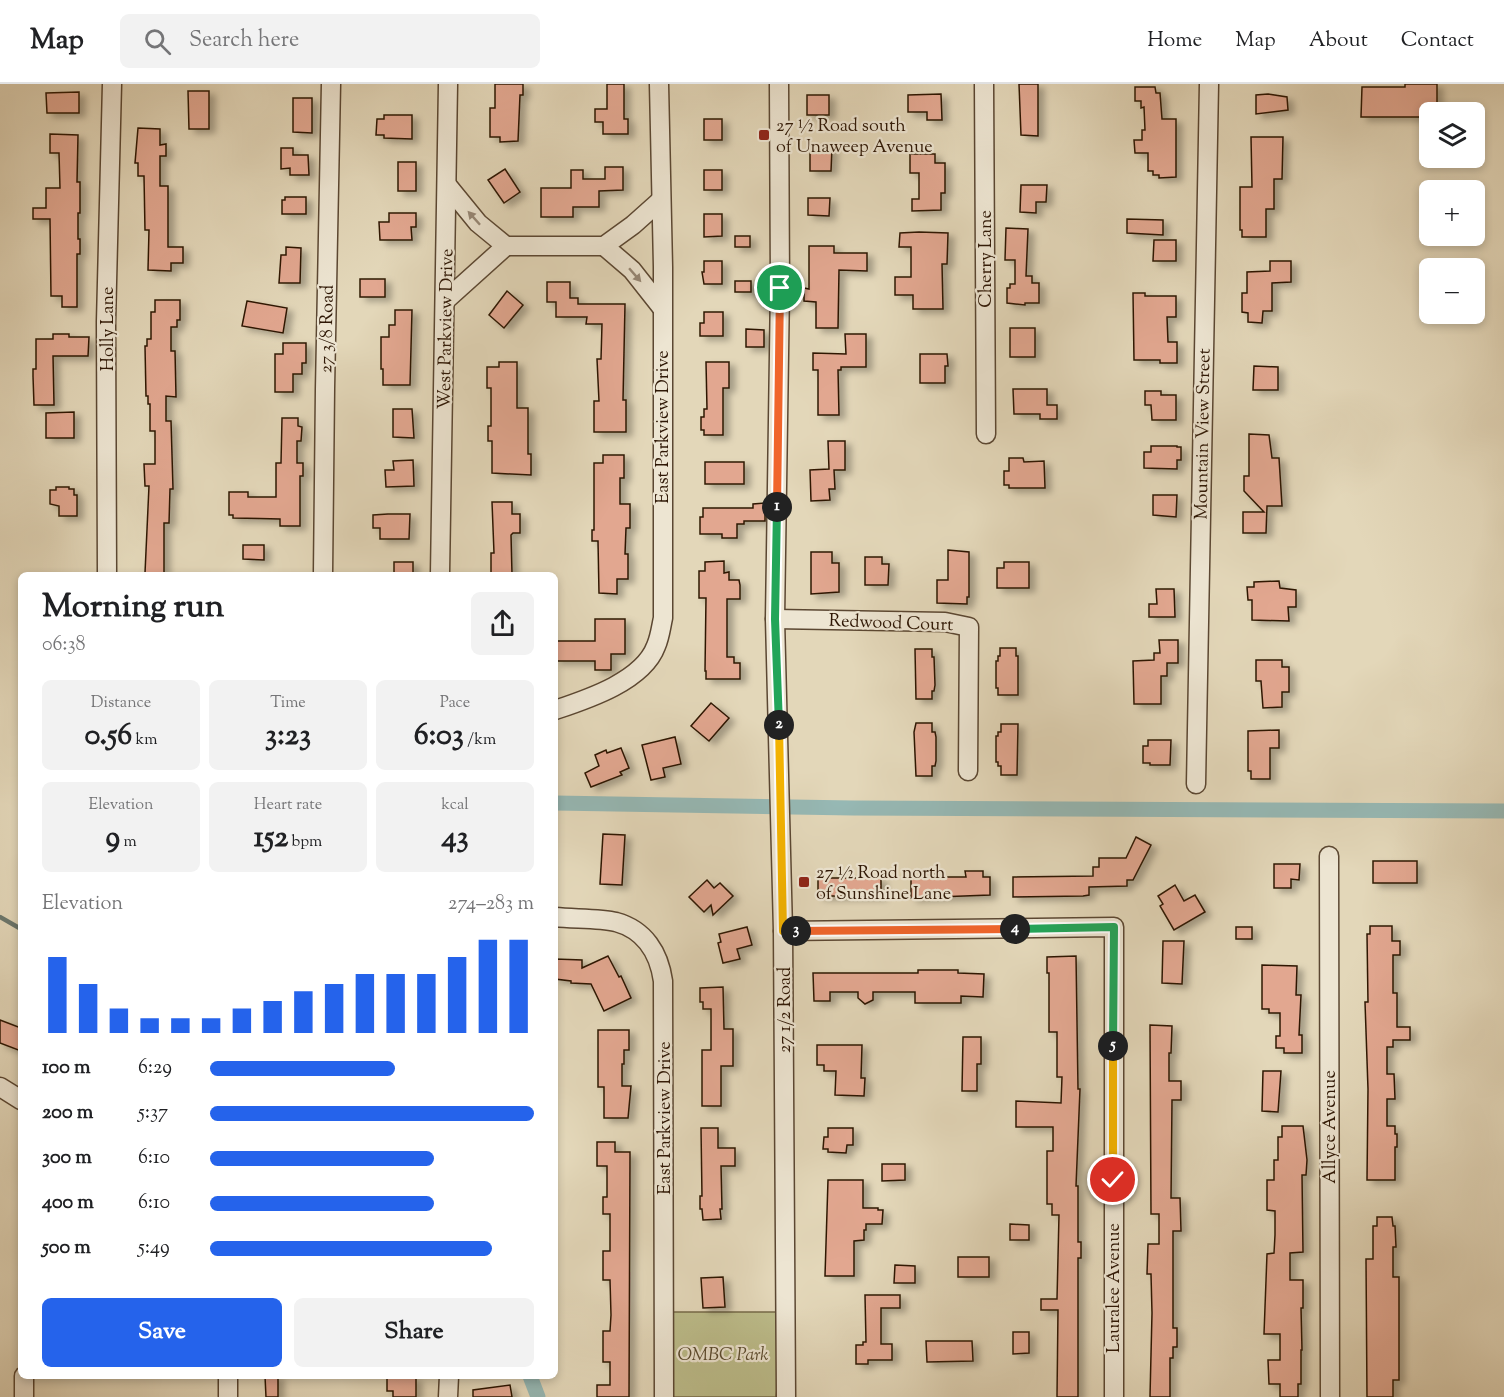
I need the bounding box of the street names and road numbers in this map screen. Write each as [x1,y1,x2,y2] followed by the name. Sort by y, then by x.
[974,210,1000,308] street label: Cherry Lane
[433,248,461,410] street label: West Parkview Drive
[314,285,342,373] street label: 27 3/8 Road
[96,287,122,371] street label: Holly Lane
[1190,348,1218,520] street label: Mountain View Street
[651,350,677,504] street label: East Parkview Drive
[828,609,954,639] street label: Redwood Court
[773,967,799,1053] street label: 27 1/2 Road
[653,1041,679,1195] street label: East Parkview Drive
[1318,1070,1344,1184] street label: Allyce Avenue
[1102,1223,1128,1353] street label: Lauralee Avenue

